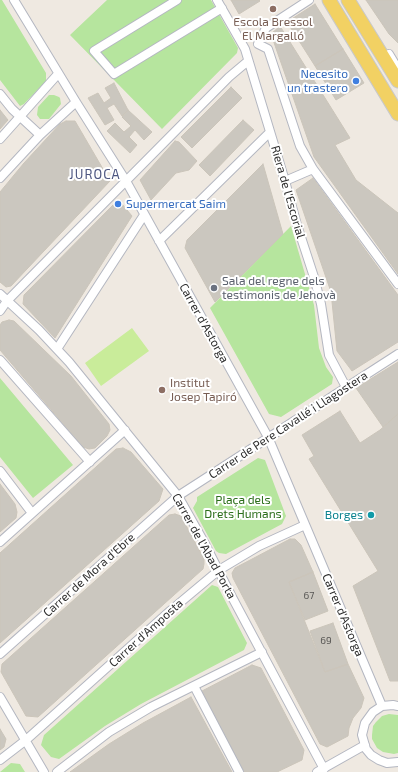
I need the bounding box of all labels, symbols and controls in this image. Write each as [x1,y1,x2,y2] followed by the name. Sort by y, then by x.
[268,4,278,14] marker: Escola Bressol El Margalló
[233,15,313,43] place label: Escola Bressol El Margalló
[287,67,348,95] place label: Necesito un trastero
[351,76,361,86] marker: Necesito un trastero
[268,144,308,240] street label: Riera de l'Escorial
[69,167,121,183] district label: JUROCA
[126,197,226,211] place label: Supermercat Saim
[113,199,123,209] marker: Supermercat Saim
[222,274,336,302] place label: Sala del regne dels testimonis de Jehovà
[176,281,232,365] street label: Carrer d'Astorga
[209,283,219,293] marker: Sala del regne dels testimonis de Jehovà
[206,368,370,482] street label: Carrer de Pere Cavallé i Llagostera
[170,376,237,404] place label: Institut Josep Tapiró
[157,385,167,395] marker: Institut Josep Tapiró
[169,491,239,601] street label: Carrer de l'Abad Porta
[204,493,282,521] park label: Plaça dels Drets Humans
[325,508,363,522] place label: Borges
[366,510,376,520] marker: Borges
[40,530,138,620] street label: Carrer de Mora d'Ebre
[319,571,367,659] street label: Carrer d'Astorga
[304,590,314,602] house number: 67
[106,596,186,670] street label: Carrer d'Amposta
[320,635,332,647] house number: 69

